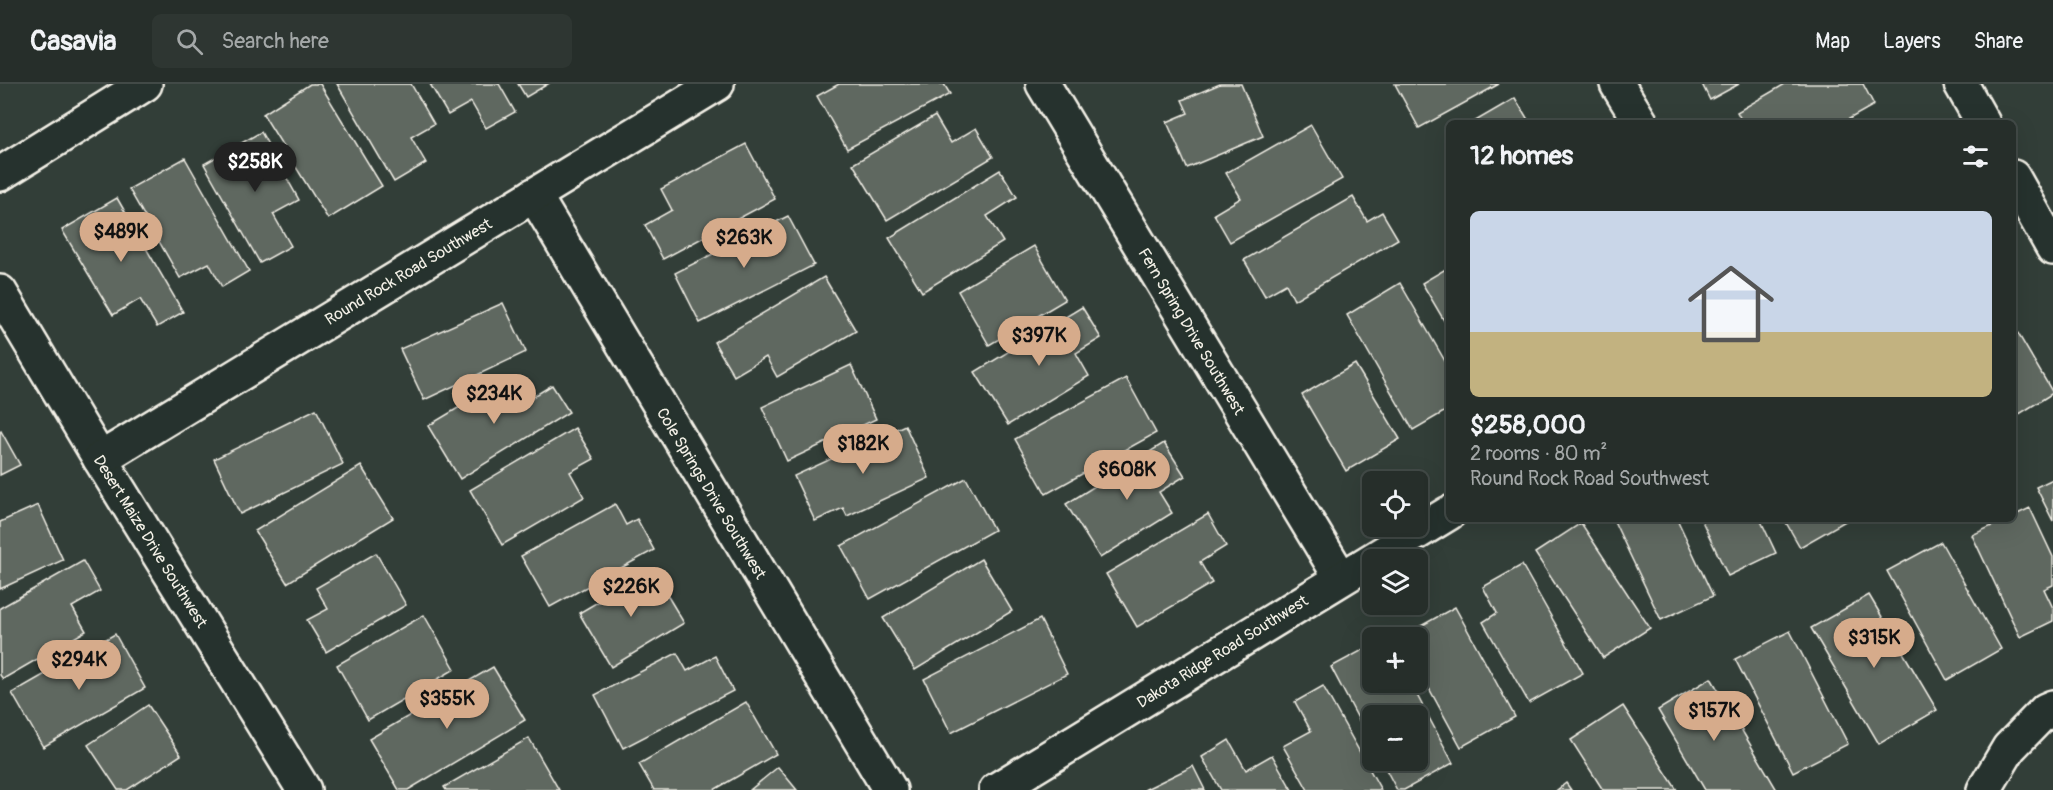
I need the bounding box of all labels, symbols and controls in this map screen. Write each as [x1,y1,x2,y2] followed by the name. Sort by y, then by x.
[152,14,572,68] search box
[30,24,116,59] text: Casavia
[173,25,206,58] icon: search
[221,27,329,55] text: Search here
[1815,28,1850,55] text: Map
[1883,28,1941,55] text: Layers
[1974,28,2023,55] text: Share
[1470,140,1573,172] text: 12 homes
[1959,140,1992,173] icon: filters
[213,142,297,193] pin: $258K
[228,149,283,174] text: $258K
[79,212,163,263] pin: $489K
[321,214,496,330] street label: Round Rock Road Southwest
[702,218,786,269] pin: $263K
[94,219,148,244] text: $489K
[716,225,772,250] text: $263K
[1133,245,1249,419] street label: Fern Spring Drive Southwest
[1677,250,1785,358] icon: home
[997,316,1081,367] pin: $397K
[1012,323,1066,348] text: $397K
[452,374,536,425] pin: $234K
[466,381,522,406] text: $234K
[652,404,771,583] street label: Cole Springs Drive Southwest
[1470,409,1586,441] text: $258,000
[821,424,905,475] pin: $182K
[837,431,889,456] text: $182K
[1470,441,1607,466] text: 2 rooms · 80 m²
[1085,450,1169,501] pin: $608K
[89,451,212,632] street label: Desert Maize Drive Southwest
[1098,457,1156,482] text: $608K
[1470,466,1709,491] text: Round Rock Road Southwest
[1362,471,1428,771] map controls
[1362,471,1428,537] button: locate
[1362,549,1428,615] button: layers
[589,567,673,618] pin: $226K
[603,574,659,599] text: $226K
[1133,591,1312,713] street label: Dakota Ridge Road Southwest
[1832,618,1916,669] pin: $315K
[1848,625,1900,650] text: $315K
[1362,627,1428,693] button: +
[37,640,121,691] pin: $294K
[51,647,107,672] text: $294K
[405,679,489,730] pin: $355K
[419,686,475,711] text: $355K
[1672,691,1756,742] pin: $157K
[1688,698,1740,723] text: $157K
[1362,705,1428,771] button: −

